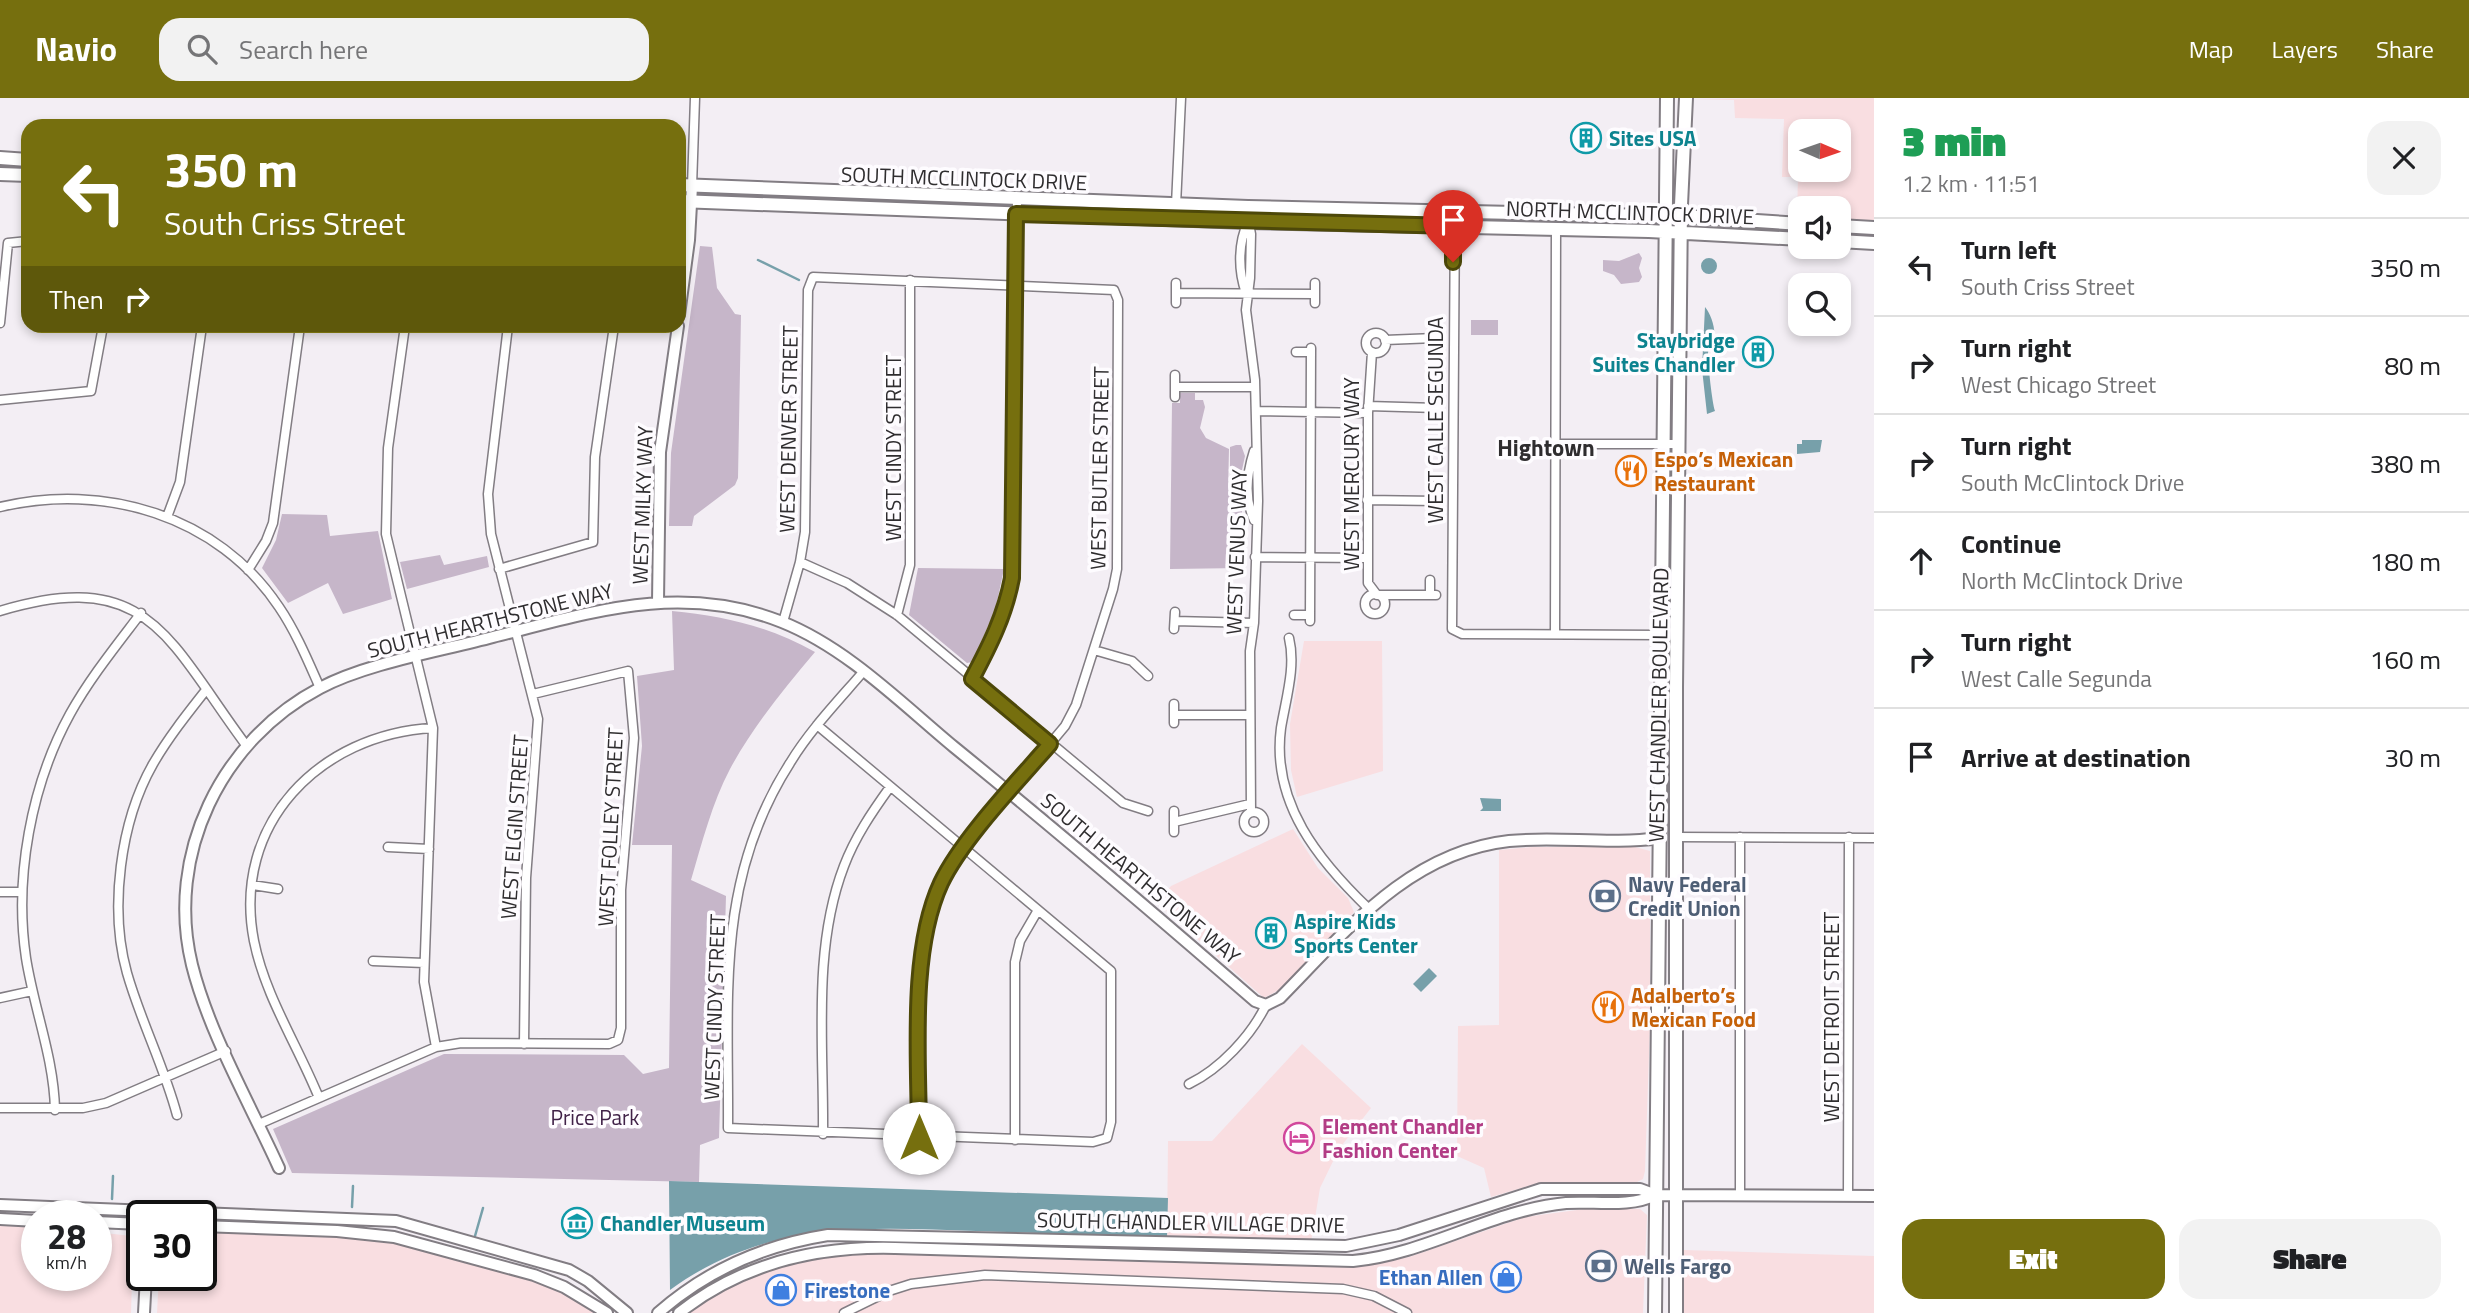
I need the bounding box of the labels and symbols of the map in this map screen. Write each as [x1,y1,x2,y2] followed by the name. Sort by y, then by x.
[1788,119,1852,182] north arrow
[1569,121,1603,155] building icon: Sites USA
[1609,122,1697,154] place label: Sites USA
[840,158,1088,198] street label: SOUTH MCCLINTOCK DRIVE
[1423,190,1483,262] pin
[1505,192,1755,232] street label: NORTH MCCLINTOCK DRIVE
[1419,316,1451,523] street label: WEST CALLE SEGUNDA
[1593,324,1735,380] place label: Staybridge Suites Chandler
[770,325,806,533] street label: WEST DENVER STREET
[1741,335,1775,369] building icon: Staybridge Suites Chandler
[877,355,909,541] street label: WEST CINDY STREET
[1081,366,1117,570] street label: WEST BUTLER STREET
[1335,376,1367,571] street label: WEST MERCURY WAY
[623,424,661,585] street label: WEST MILKY WAY
[1497,430,1595,465] district label: Hightown
[1654,443,1793,499] place label: Espo’s Mexican Restaurant
[1614,454,1648,488] restaurant icon: Espo’s Mexican Restaurant
[1217,468,1255,635] street label: WEST VENUS WAY
[1640,567,1676,843] street label: WEST CHANDLER BOULEVARD
[364,574,617,666] street label: SOUTH HEARTHSTONE WAY
[589,727,631,927] street label: WEST FOLLEY STREET
[492,734,536,920] street label: WEST ELGIN STREET
[1034,785,1248,972] street label: SOUTH HEARTHSTONE WAY
[1628,868,1747,924] place label: Navy Federal Credit Union
[1588,879,1622,913] bank icon: Navy Federal Credit Union
[1294,905,1418,961] place label: Aspire Kids Sports Center
[1815,912,1847,1122] street label: WEST DETROIT STREET
[695,913,733,1101] street label: WEST CINDY STREET
[1254,916,1288,950] building icon: Aspire Kids Sports Center
[1631,979,1756,1035] place label: Adalberto’s Mexican Food
[1591,990,1625,1024] restaurant icon: Adalberto’s Mexican Food
[551,1101,639,1133] park label: Price Park
[882,1101,956,1175] position arrow
[1322,1110,1483,1166] place label: Element Chandler Fashion Center
[1282,1121,1316,1155] hotel icon: Element Chandler Fashion Center
[126,1200,217,1291] speed limit sign: 30
[1037,1203,1345,1241] street label: SOUTH CHANDLER VILLAGE DRIVE
[560,1206,594,1240] museum icon: Chandler Museum
[600,1207,765,1239] place label: Chandler Museum
[1584,1249,1618,1283] bank icon: Wells Fargo
[1624,1250,1731,1282] place label: Wells Fargo
[1489,1260,1523,1294] shop icon: Ethan Allen
[1379,1261,1483,1293] place label: Ethan Allen
[764,1273,798,1307] shop icon: Firestone
[804,1274,890,1306] place label: Firestone

